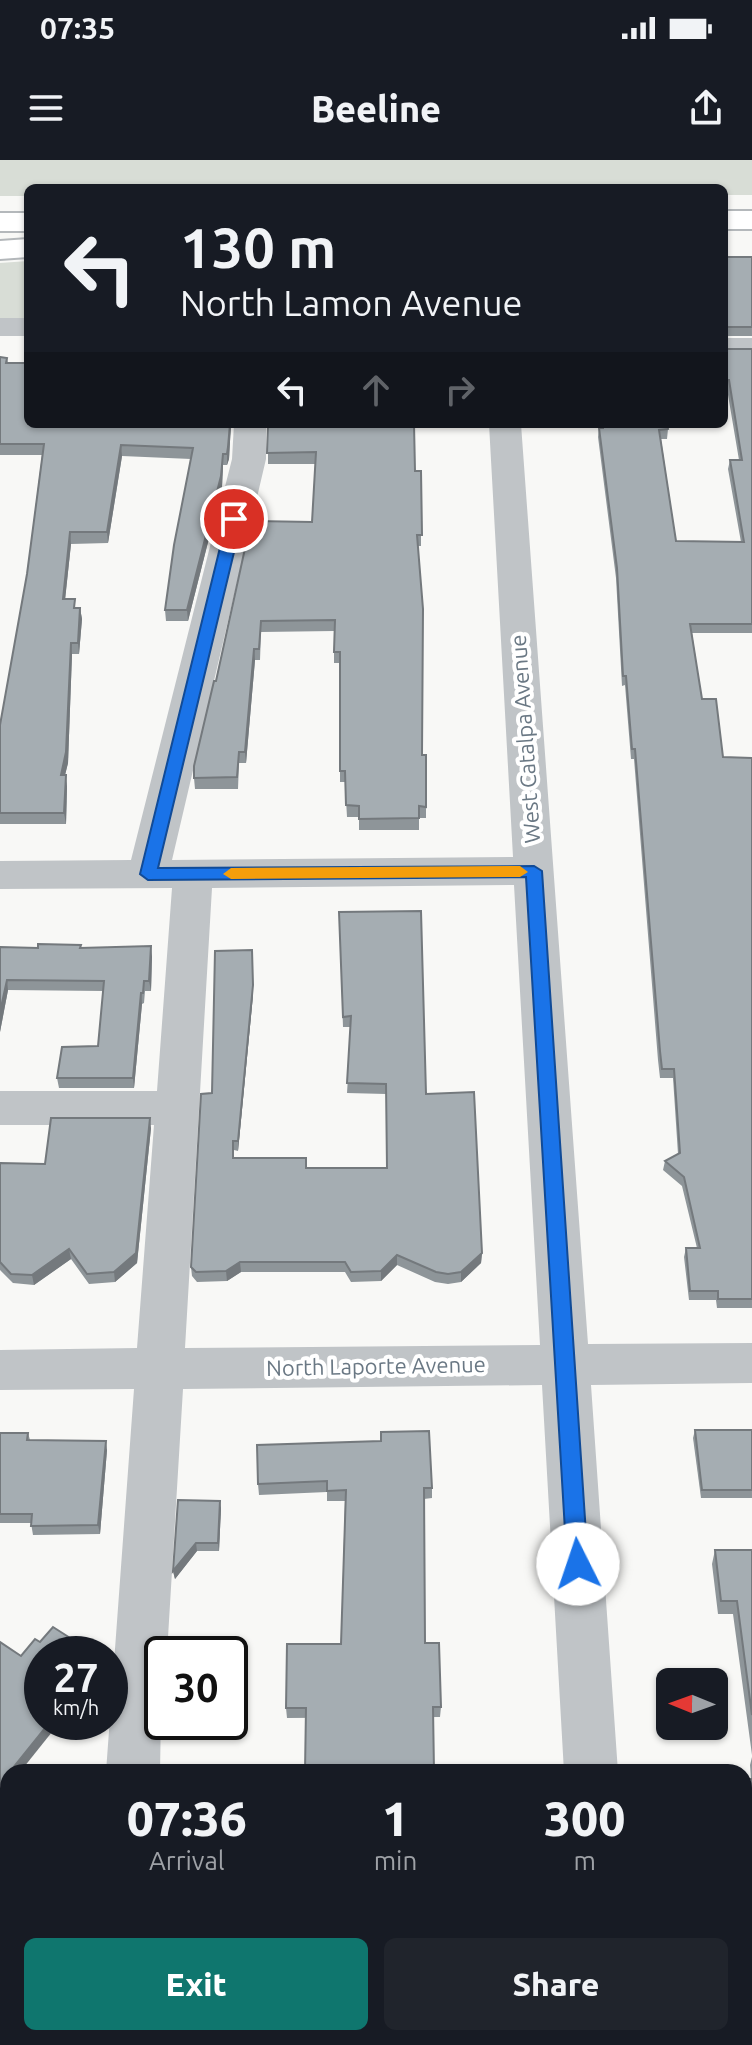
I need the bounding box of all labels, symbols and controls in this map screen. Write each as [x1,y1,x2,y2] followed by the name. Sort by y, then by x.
[40,11,115,45] text: 07:35
[24,86,68,130] icon: menu
[684,86,728,130] icon: share
[311,88,441,129] text: Beeline
[48,216,152,320] icon: left
[180,216,336,279] text: 130 m
[180,282,522,323] text: North Lamon Avenue
[270,368,314,412] icon: left
[354,368,398,412] icon: ahead
[438,368,482,412] icon: right
[200,485,268,553] pin
[212,497,256,541] icon: arrive
[505,634,544,844] street label: West Catalpa Avenue
[266,1351,486,1380] street label: North Laporte Avenue
[536,1522,620,1606] position arrow
[144,1636,248,1740] speed limit sign: 30
[53,1655,99,1700] text: 27
[656,1668,728,1740] north arrow
[656,1668,728,1740] map controls
[53,1696,99,1719] text: km/h
[127,1791,247,1845] text: 07:36
[382,1791,409,1845] text: 1
[544,1791,625,1845] text: 300
[149,1846,225,1875] text: Arrival
[374,1846,417,1875] text: min
[573,1846,596,1875] text: m
[24,1938,368,2030] button: Exit
[384,1938,728,2030] button: Share

